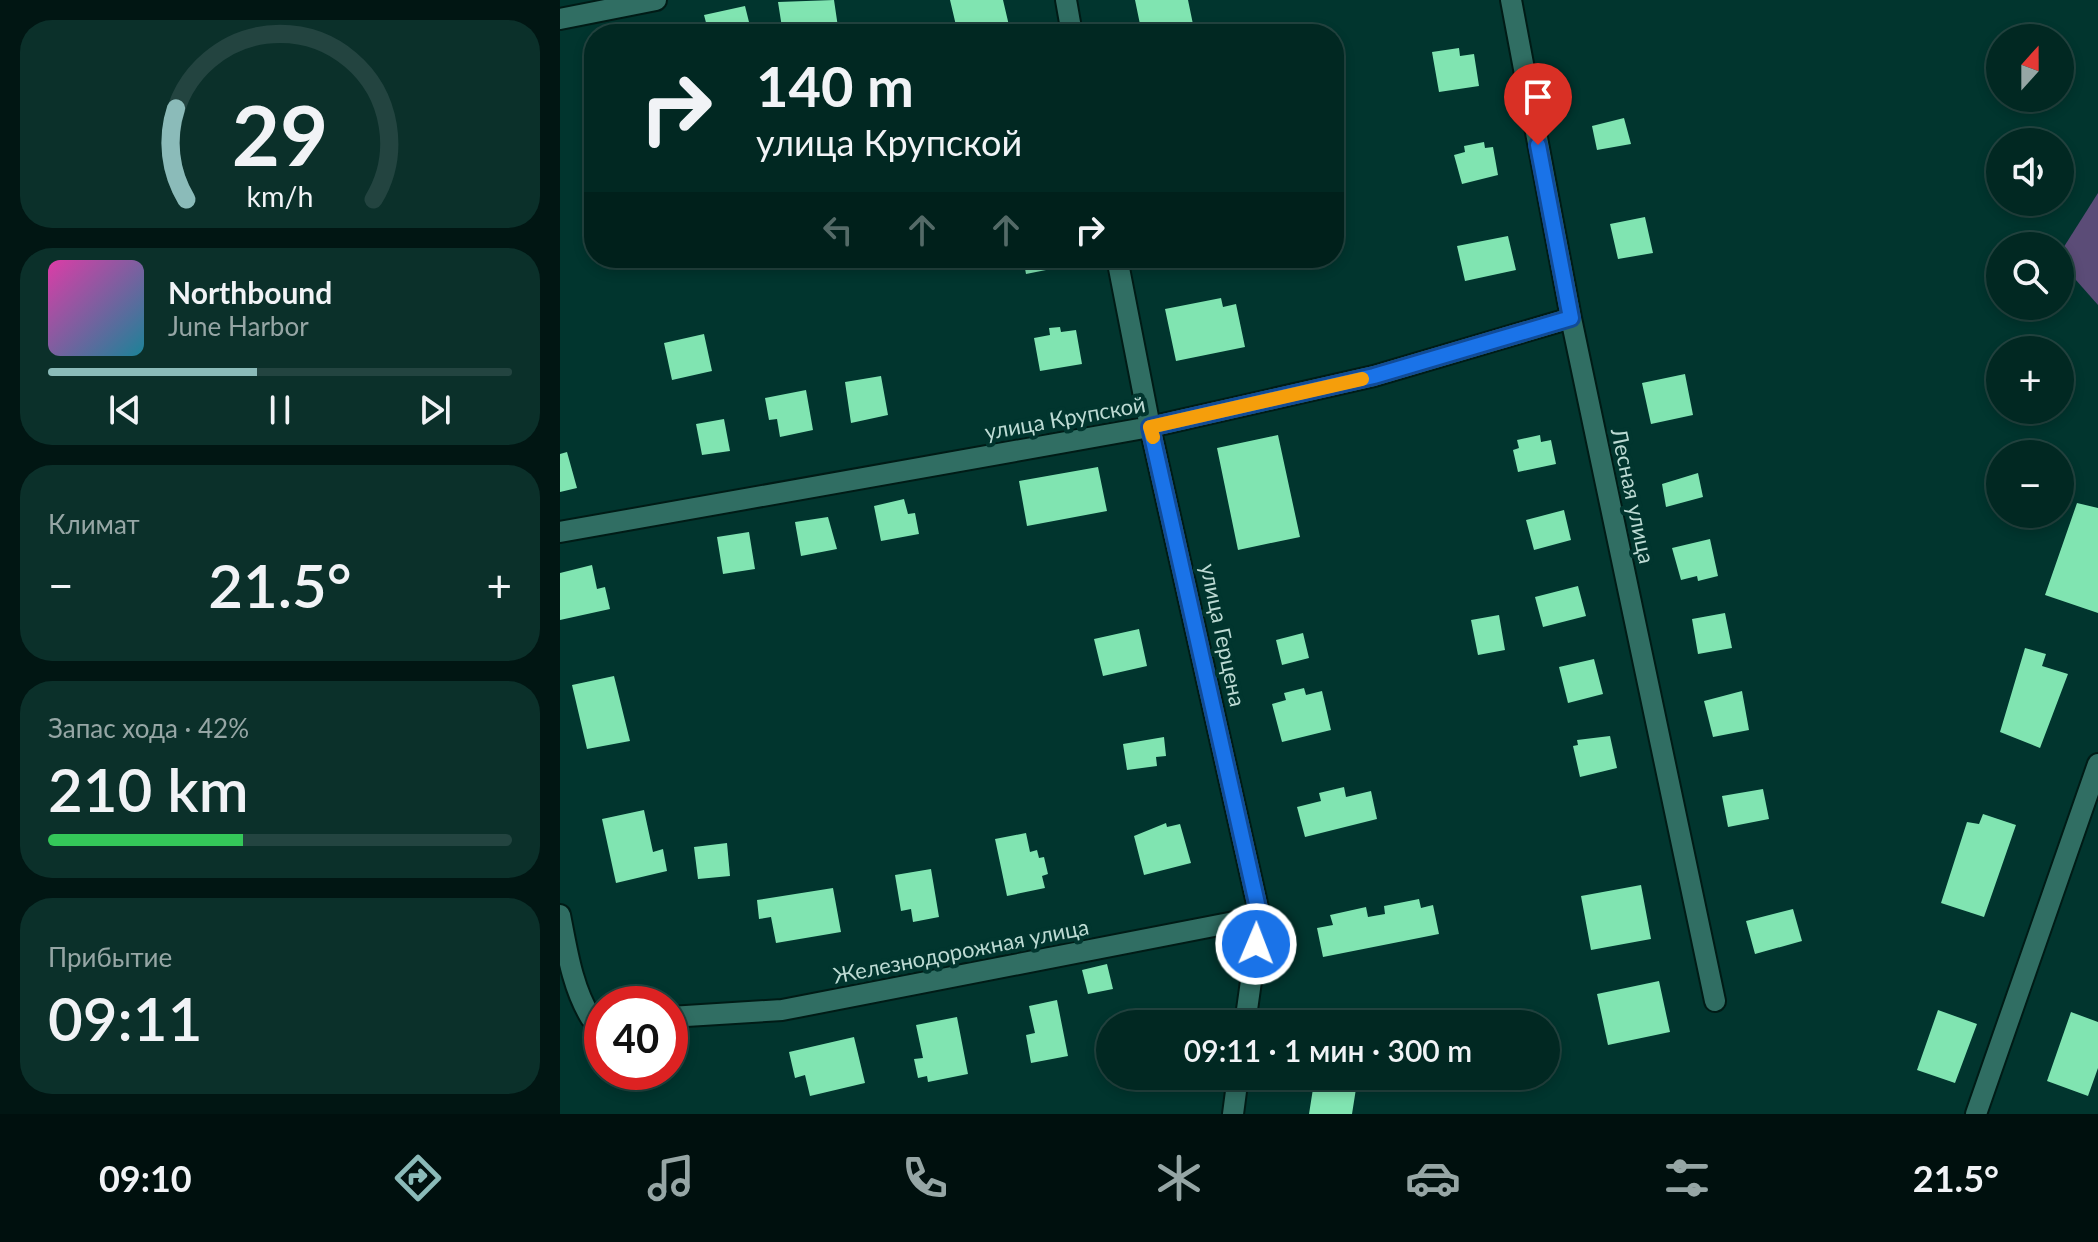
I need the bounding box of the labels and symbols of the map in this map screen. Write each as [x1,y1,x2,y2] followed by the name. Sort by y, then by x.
[1986,24,2074,112] north arrow
[1504,63,1572,145] pin
[982,390,1147,445] street label: улица Крупской
[1606,425,1661,566] street label: Лесная улица
[1195,561,1252,709] street label: улица Герцена
[1214,902,1298,986] position arrow
[831,912,1091,989] street label: Железнодорожная улица
[584,986,688,1090] speed limit sign: 40

